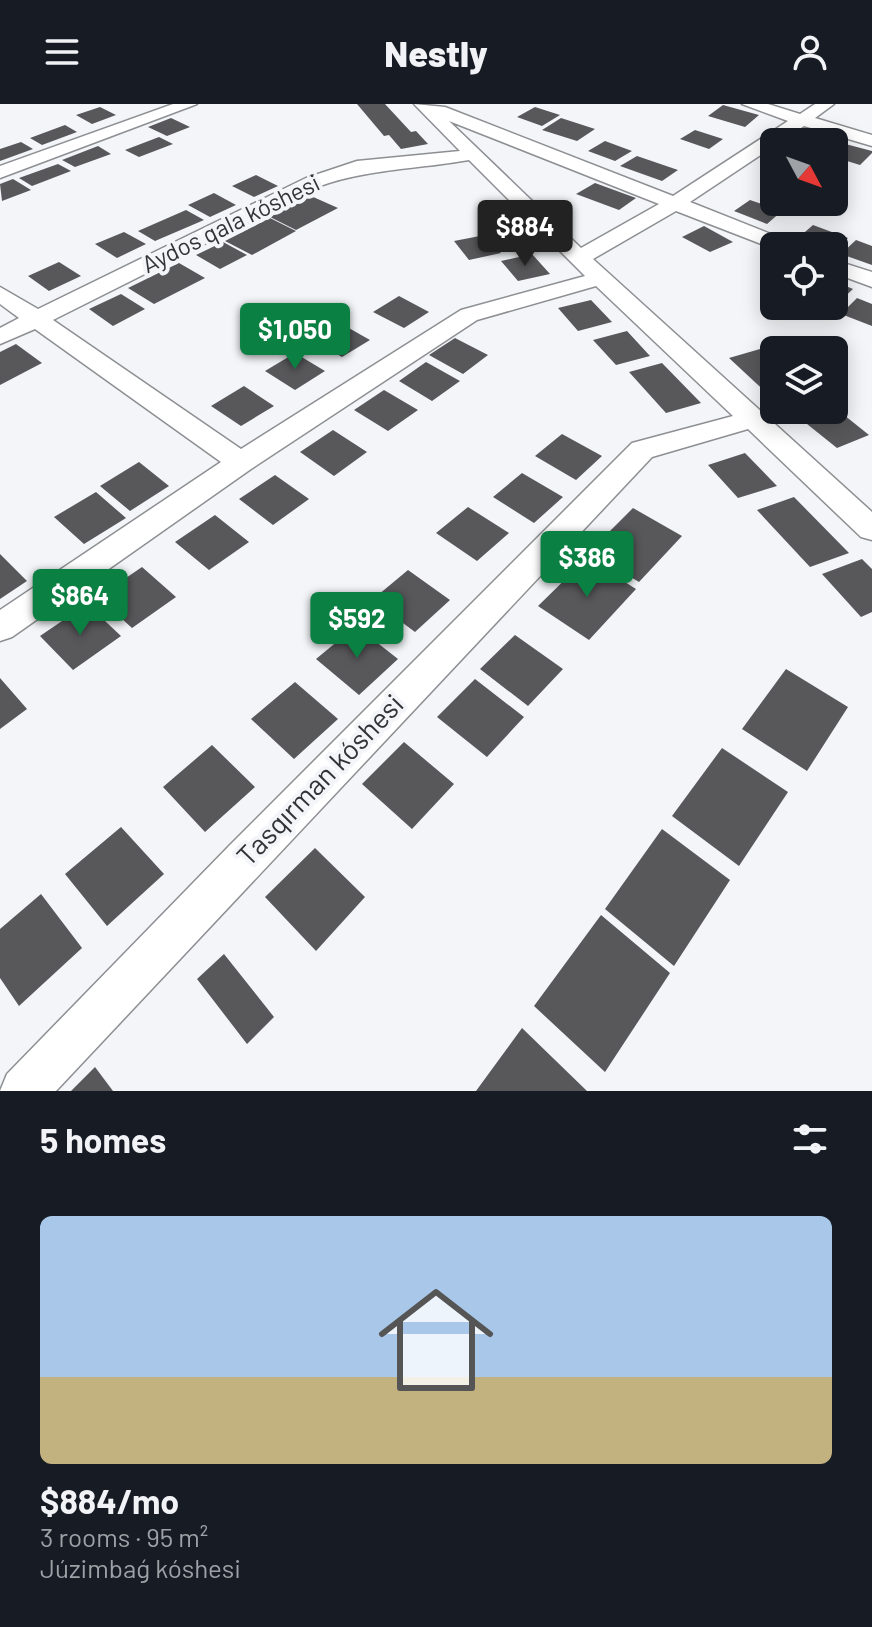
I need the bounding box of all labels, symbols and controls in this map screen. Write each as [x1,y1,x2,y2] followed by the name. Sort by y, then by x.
[40,30,84,74] icon: menu
[788,30,832,74] icon: person
[384,31,488,74] text: Nestly
[760,128,848,216] north arrow
[760,128,848,424] map controls
[137,167,324,278] street label: Aydos qala kóshesi
[478,200,572,268] pin: $884
[496,210,554,241] text: $884
[760,232,848,320] button: locate
[230,303,360,371] pin: $1,050
[258,313,332,344] text: $1,050
[760,336,848,424] button: layers
[540,531,634,599] pin: $386
[559,541,615,572] text: $386
[33,569,127,637] pin: $864
[51,579,109,610] text: $864
[310,592,404,660] pin: $592
[328,602,386,633] text: $592
[229,687,410,872] street label: Tasqırman kóshesi
[788,1117,832,1161] icon: filters
[40,1119,166,1160] text: 5 homes
[364,1268,508,1412] icon: home
[40,1480,179,1521] text: $884/mo
[40,1521,208,1552] text: 3 rooms · 95 m²
[40,1552,241,1583] text: Júzimbaǵ kóshesi

